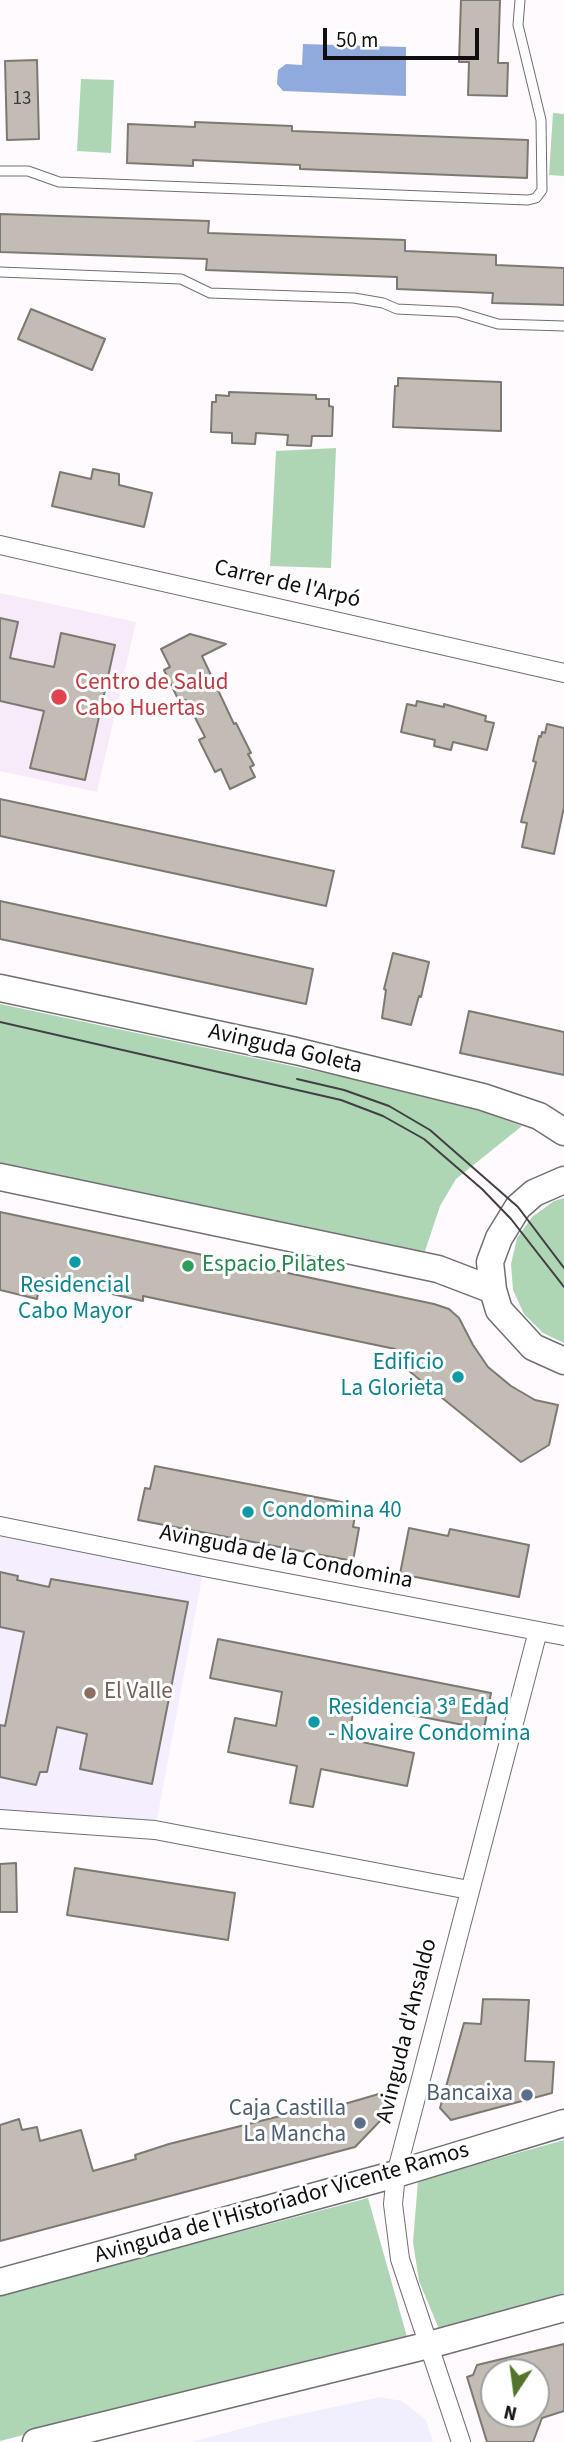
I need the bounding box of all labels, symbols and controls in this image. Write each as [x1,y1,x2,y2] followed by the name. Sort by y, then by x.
[326,14,482,58] scale bar
[336,25,378,55] text: 50 m
[13,89,31,111] house number: 13
[211,555,363,615] street label: Carrer de l'Arpó
[75,670,229,724] place label: Centro de Salud Cabo Huertas
[49,687,69,707] marker: Centro de Salud Cabo Huertas
[205,1019,365,1081] street label: Avinguda Goleta
[202,1252,345,1280] place label: Espacio Pilates
[67,1254,83,1270] marker: Residencial Cabo Mayor
[180,1258,196,1274] marker: Espacio Pilates
[18,1273,132,1327] place label: Residencial Cabo Mayor
[340,1350,444,1404] place label: Edificio La Glorieta
[450,1369,466,1385] marker: Edificio La Glorieta
[262,1498,402,1526] place label: Condomina 40
[240,1504,256,1520] marker: Condomina 40
[157,1520,415,1596] street label: Avinguda de la Condomina
[104,1679,173,1707] place label: El Valle
[82,1685,98,1701] marker: El Valle
[328,1695,531,1749] place label: Residencia 3ª Edad - Novaire Condomina
[306,1714,322,1730] marker: Residencia 3ª Edad - Novaire Condomina
[372,1936,444,2126] street label: Avinguda d'Ansaldo
[426,2081,513,2109] place label: Bancaixa
[519,2087,535,2103] marker: Bancaixa
[229,2096,346,2150] place label: Caja Castilla La Mancha
[352,2115,368,2131] marker: Caja Castilla La Mancha
[92,2137,472,2271] street label: Avinguda de l'Historiador Vicente Ramos
[480,2358,550,2428] north arrow
[501,2397,520,2427] text: N

